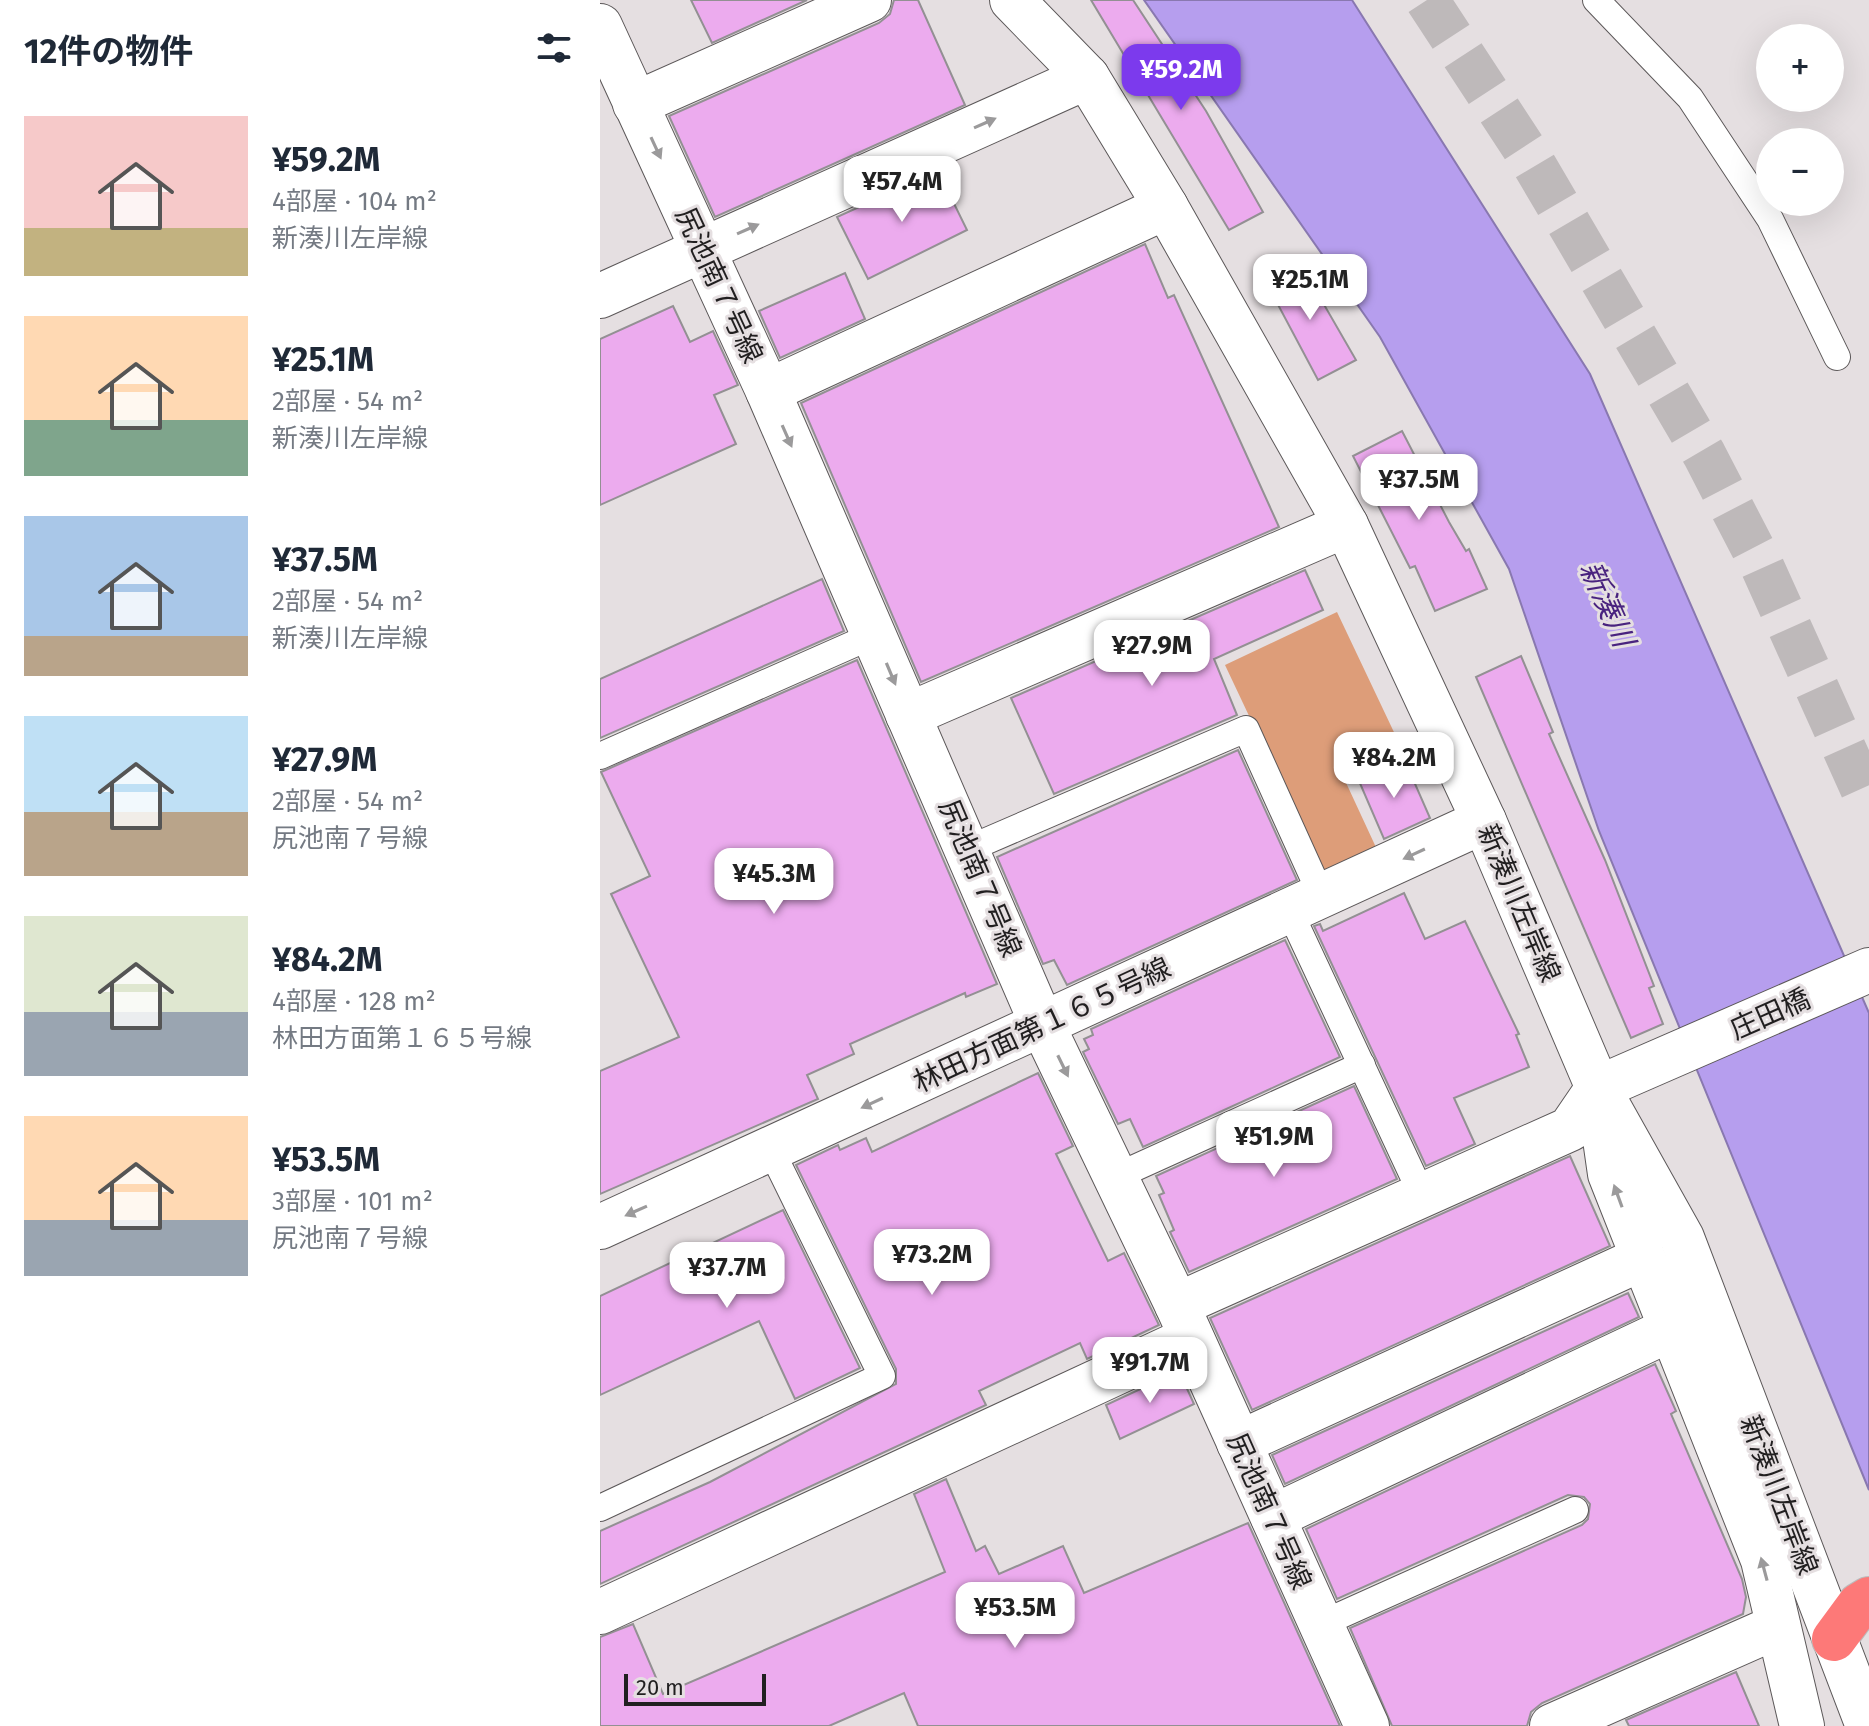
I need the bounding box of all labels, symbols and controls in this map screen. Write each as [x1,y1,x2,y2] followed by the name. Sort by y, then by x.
[1756,24,1844,216] map controls
[1756,24,1844,112] button: +
[532,26,576,70] icon: filters
[24,31,193,72] text: 12件の物件
[1116,44,1246,112] pin: ¥59.2M
[1140,54,1222,85] text: ¥59.2M
[973,116,997,129] one-way arrow
[1756,128,1844,216] button: −
[649,136,663,160] one-way arrow
[272,139,380,180] text: ¥59.2M
[88,148,184,244] icon: home
[837,156,967,224] pin: ¥57.4M
[862,166,942,197] text: ¥57.4M
[272,186,437,217] text: 4部屋 · 104 m²
[669,202,769,368] street label: 尻池南７号線
[736,222,759,236] one-way arrow
[272,223,428,254] text: 新湊川左岸線
[1245,254,1375,322] pin: ¥25.1M
[1271,264,1349,295] text: ¥25.1M
[272,339,374,380] text: ¥25.1M
[88,348,184,444] icon: home
[272,386,423,417] text: 2部屋 · 54 m²
[272,423,428,454] text: 新湊川左岸線
[781,424,794,447] one-way arrow
[1354,454,1484,522] pin: ¥37.5M
[1379,464,1459,495] text: ¥37.5M
[272,539,378,580] text: ¥37.5M
[88,548,184,644] icon: home
[1572,556,1643,655] water label: 新湊川
[272,586,423,617] text: 2部屋 · 54 m²
[1087,620,1217,688] pin: ¥27.9M
[272,623,428,654] text: 新湊川左岸線
[1112,630,1192,661] text: ¥27.9M
[884,662,897,686] one-way arrow
[1329,732,1459,800] pin: ¥84.2M
[272,739,377,780] text: ¥27.9M
[1352,742,1436,773] text: ¥84.2M
[88,748,184,844] icon: home
[272,786,423,817] text: 2部屋 · 54 m²
[932,794,1028,962] street label: 尻池南７号線
[1471,819,1567,987] street label: 新湊川左岸線
[272,823,428,854] text: 尻池南７号線
[1402,847,1425,861] one-way arrow
[709,848,839,916] pin: ¥45.3M
[732,858,816,889] text: ¥45.3M
[272,939,382,980] text: ¥84.2M
[88,948,184,1044] icon: home
[908,951,1176,1099] street label: 林田方面第１６５号線
[1725,982,1815,1046] street label: 庄田橋
[272,986,436,1017] text: 4部屋 · 128 m²
[272,1023,532,1054] text: 林田方面第１６５号線
[1056,1055,1069,1078] one-way arrow
[860,1096,884,1110] one-way arrow
[1209,1111,1339,1179] pin: ¥51.9M
[1234,1121,1314,1152] text: ¥51.9M
[272,1139,380,1180] text: ¥53.5M
[88,1148,184,1244] icon: home
[1611,1184,1624,1208] one-way arrow
[272,1186,433,1217] text: 3部屋 · 101 m²
[624,1204,647,1218] one-way arrow
[272,1223,428,1254] text: 尻池南７号線
[867,1229,997,1297] pin: ¥73.2M
[892,1239,972,1270] text: ¥73.2M
[662,1242,792,1310] pin: ¥37.7M
[688,1252,766,1283] text: ¥37.7M
[1085,1337,1215,1405] pin: ¥91.7M
[1110,1347,1190,1378] text: ¥91.7M
[1733,1411,1825,1579] street label: 新湊川左岸線
[1220,1428,1318,1594] street label: 尻池南７号線
[1758,1556,1770,1581] one-way arrow
[950,1582,1080,1650] pin: ¥53.5M
[974,1592,1056,1623] text: ¥53.5M
[624,1670,766,1706] scale bar
[636,1674,684,1701] text: 20 m

